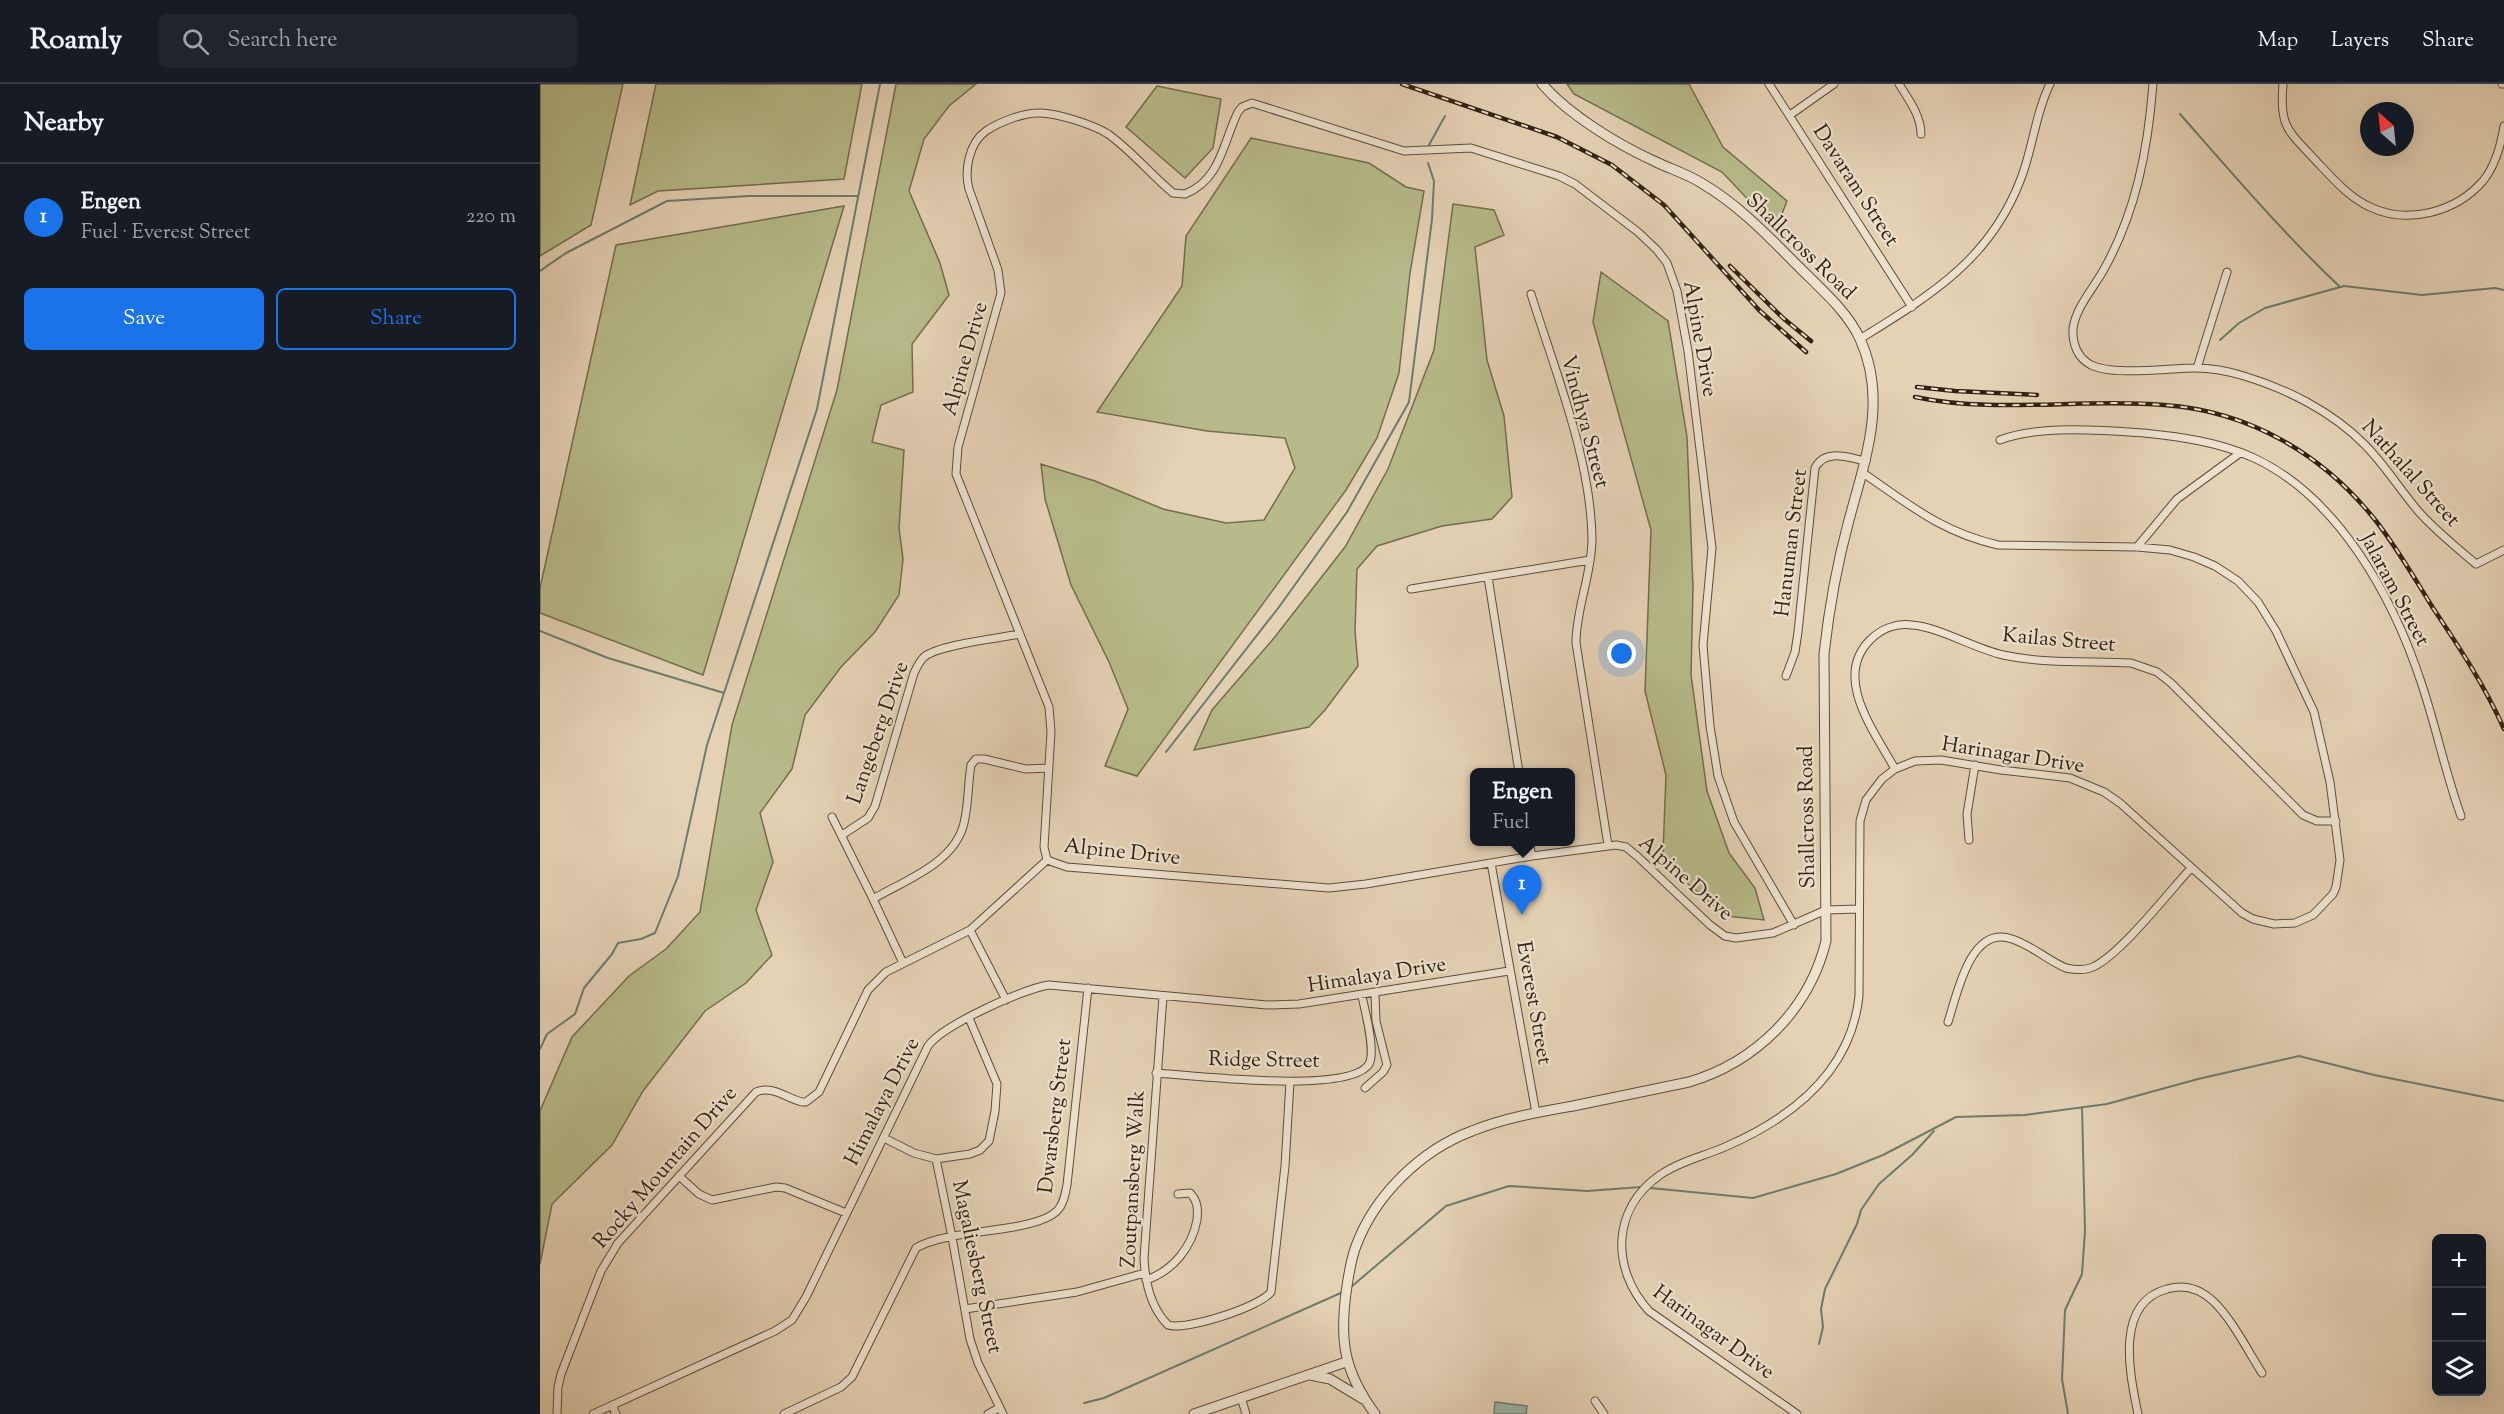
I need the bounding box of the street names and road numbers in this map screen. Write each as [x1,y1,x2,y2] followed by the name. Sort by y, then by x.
[1804,119,1906,253] street label: Davaram Street
[1738,187,1862,308] street label: Shallcross Road
[1674,279,1724,399] street label: Alpine Drive
[935,298,997,420] street label: Alpine Drive
[1552,352,1616,492] street label: Vindhya Street
[2354,414,2466,534] street label: Nathalal Street
[1768,467,1816,619] street label: Hanuman Street
[2351,527,2437,652] street label: Jalaram Street
[2001,621,2117,661] street label: Kailas Street
[841,658,917,808] street label: Langeberg Drive
[1939,730,2087,782] street label: Harinagar Drive
[1792,745,1824,889] street label: Shallcross Road
[1631,829,1739,929] street label: Alpine Drive
[1062,832,1182,874] street label: Alpine Drive
[1507,939,1559,1067] street label: Everest Street
[1306,950,1448,1002] street label: Himalaya Drive
[838,1033,928,1171] street label: Himalaya Drive
[1032,1037,1080,1195] street label: Dwarsberg Street
[1208,1045,1320,1077] street label: Ridge Street
[587,1080,745,1256] street label: Rocky Mountain Drive
[1114,1089,1154,1268] street label: Zoutpansberg Walk
[943,1178,1009,1356] street label: Magaliesberg Street
[1646,1278,1780,1388] street label: Harinagar Drive

